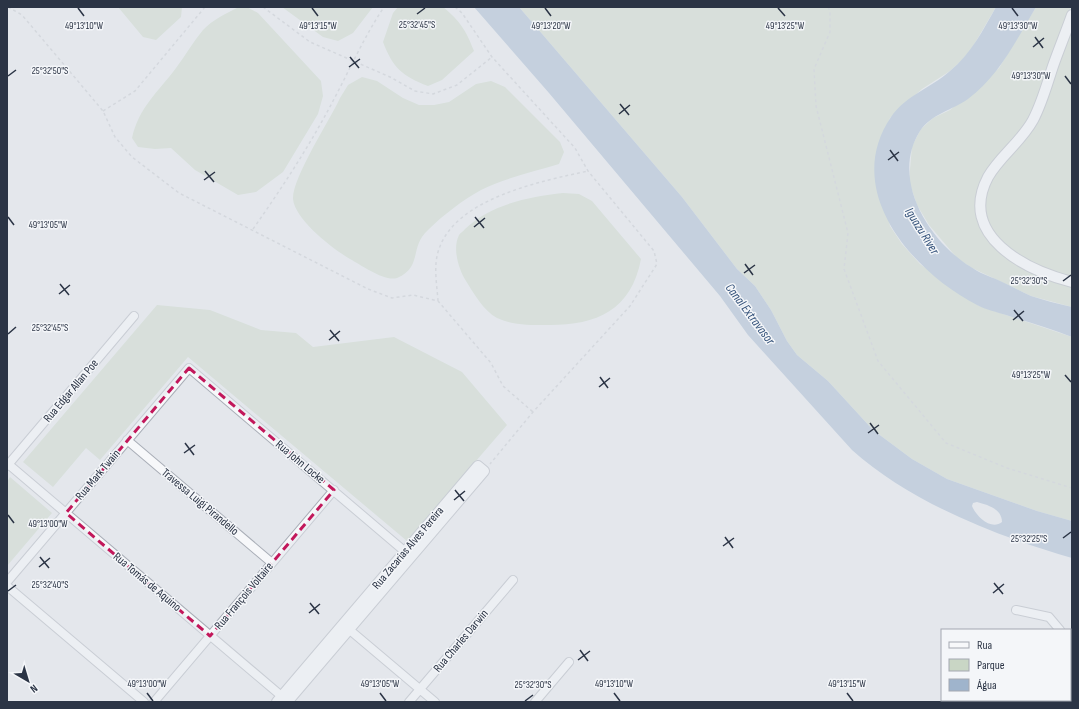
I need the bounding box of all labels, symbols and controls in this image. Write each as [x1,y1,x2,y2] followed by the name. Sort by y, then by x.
[399,19,435,31] text: 25°32'45"S
[65,20,104,32] text: 49°13'10"W
[299,20,337,32] text: 49°13'15"W
[532,20,571,32] text: 49°13'20"W
[766,20,805,32] text: 49°13'25"W
[999,20,1038,32] text: 49°13'30"W
[32,65,68,77] text: 25°32'50"S
[1012,70,1051,82] text: 49°13'30"W
[901,205,943,258] water label: Iguazu River
[29,219,68,231] text: 49°13'05"W
[1011,275,1047,287] text: 25°32'30"S
[722,280,779,349] water label: Canal Extravasor
[32,322,68,334] text: 25°32'45"S
[40,356,102,426] street label: Rua Edgar Allan Poe
[1012,369,1051,381] text: 49°13'25"W
[272,437,328,487] street label: Rua John Locke
[72,447,124,503] street label: Rua Mark Twain
[158,465,242,539] street label: Travessa Luigi Pirandello
[369,503,447,592] street label: Rua Zacarias Alves Pereira
[28,518,68,530] text: 49°13'00"W
[1011,533,1047,545] text: 25°32'25"S
[110,549,184,615] street label: Rua Tomás de Aquino
[211,559,277,633] street label: Rua François Voltaire
[32,579,68,591] text: 25°32'40"S
[430,606,492,676] street label: Rua Charles Darwin
[941,629,1071,701] legend
[977,638,993,653] text: Rua
[977,658,1005,673] text: Parque
[8,661,48,701] north arrow
[127,678,167,690] text: 49°13'00"W
[361,678,400,690] text: 49°13'05"W
[595,678,634,690] text: 49°13'10"W
[828,678,866,690] text: 49°13'15"W
[976,678,997,693] text: Água
[515,679,551,691] text: 25°32'30"S
[27,682,40,695] text: N

